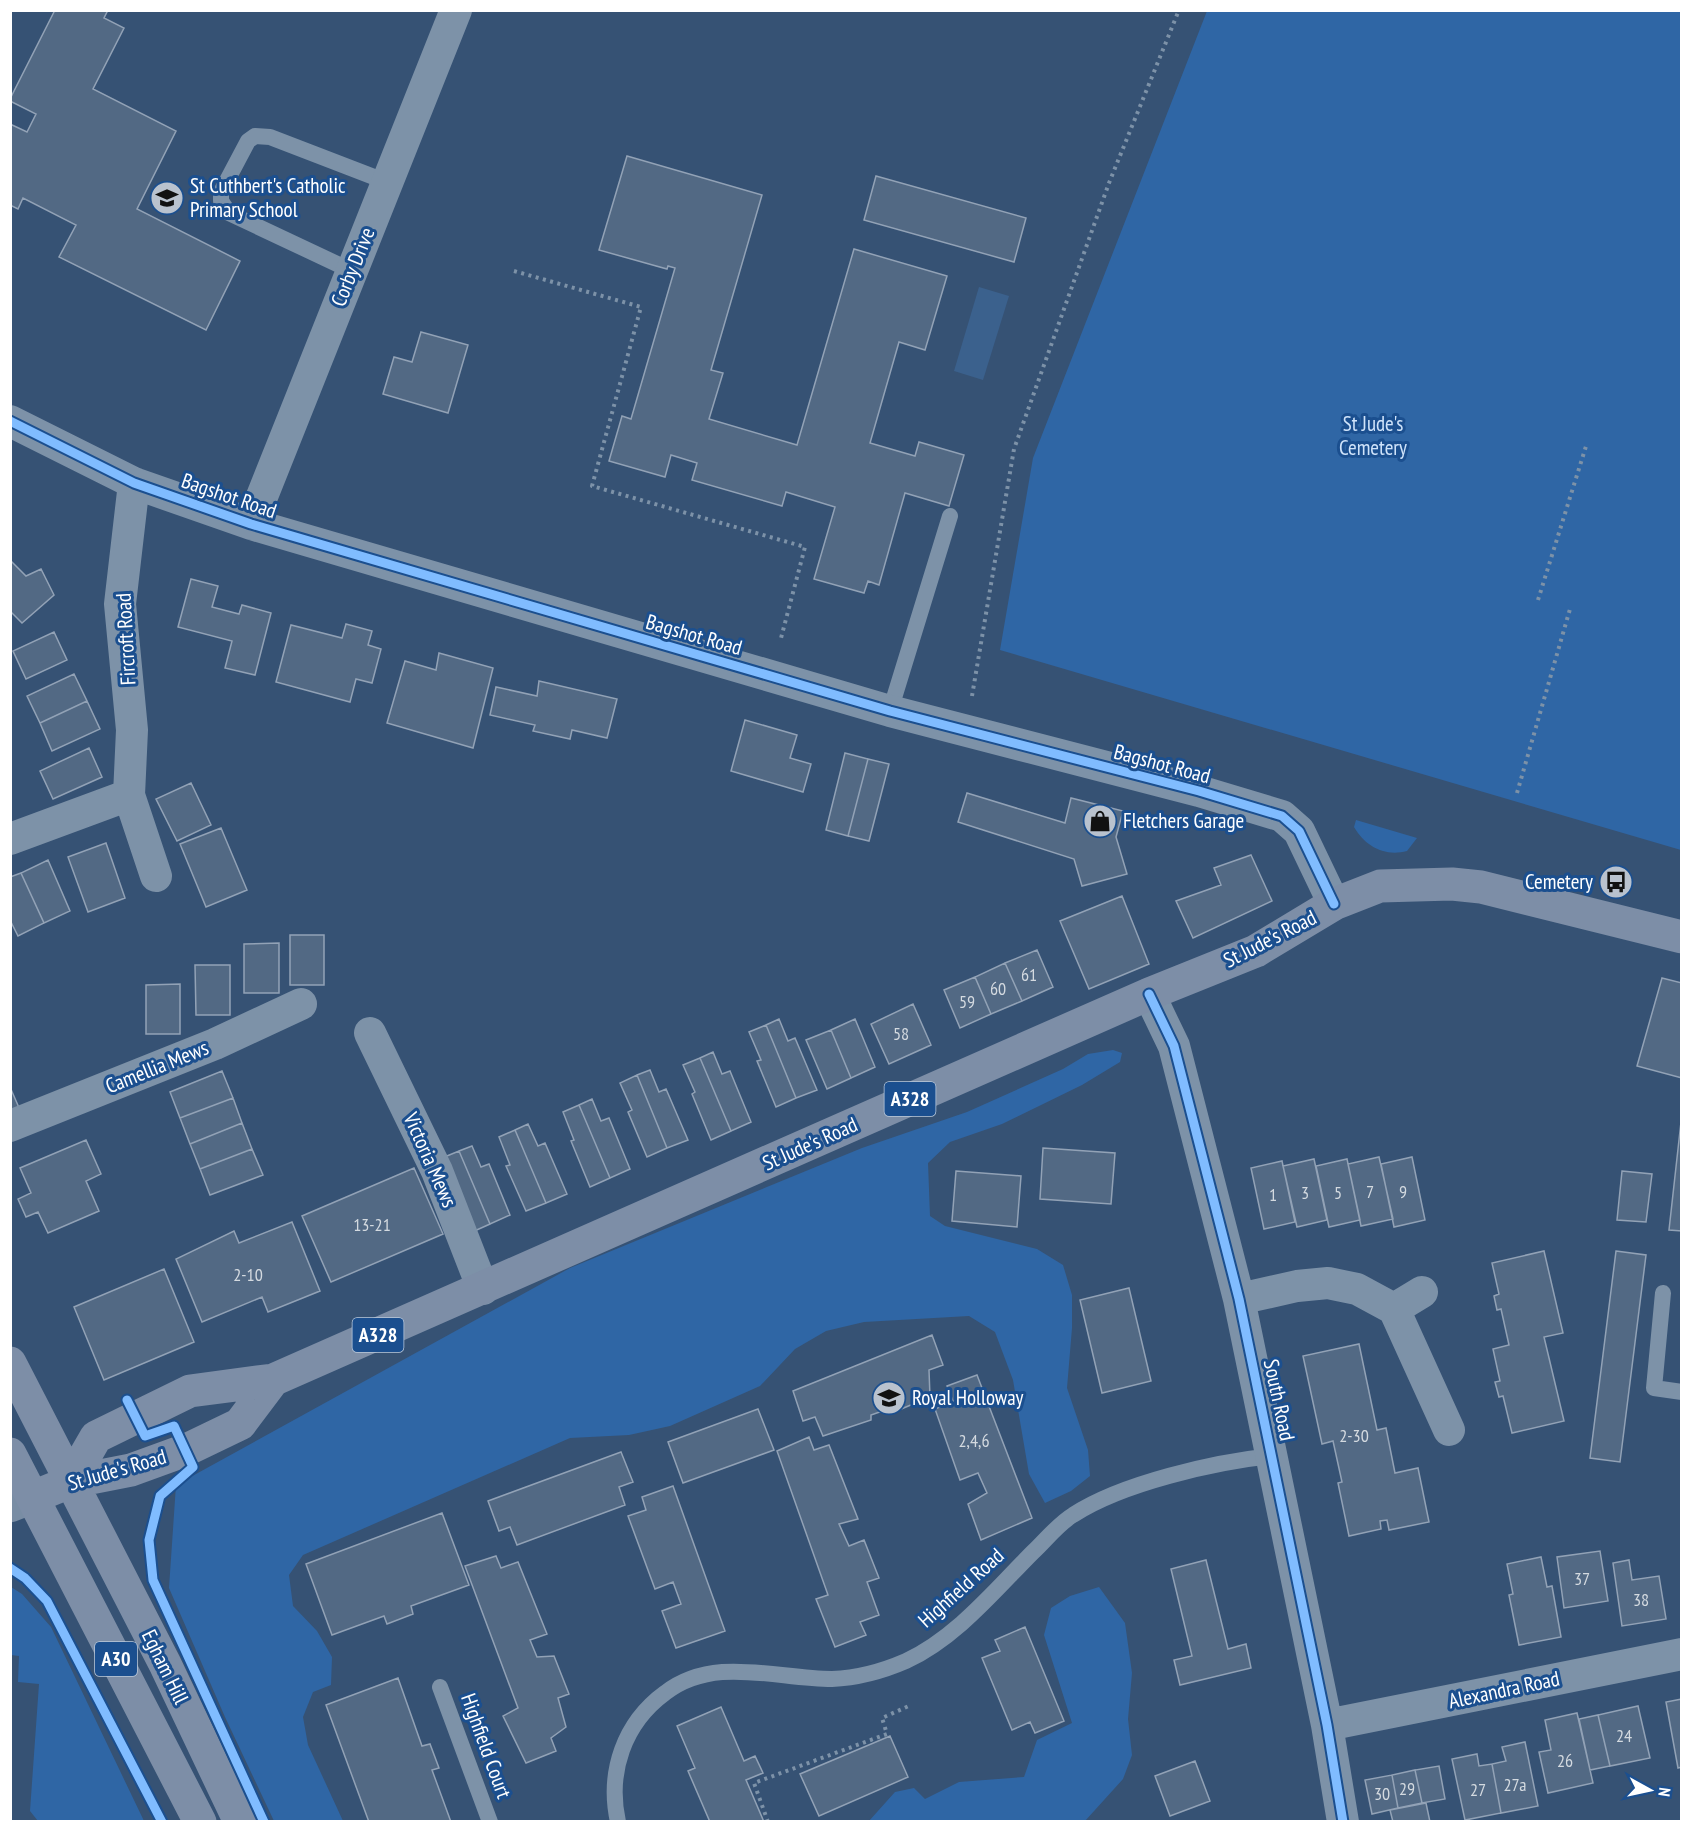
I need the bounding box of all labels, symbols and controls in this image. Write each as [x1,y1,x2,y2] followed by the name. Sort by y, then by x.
[190,172,346,223] place label: St Cuthbert's Catholic Primary School
[149,180,185,216] school or university icon: St Cuthbert's Catholic Primary School
[325,223,381,310] street label: Corby Drive
[1339,410,1407,461] park label: St Jude's Cemetery
[178,467,280,524] street label: Bagshot Road
[110,592,141,686] street label: Fircroft Road
[643,608,745,661] street label: Bagshot Road
[1111,738,1213,789] street label: Bagshot Road
[1082,803,1118,839] shop icon: Fletchers Garage
[1123,807,1244,834] place label: Fletchers Garage
[1598,864,1634,900] bus stop icon: Cemetery
[1525,868,1593,895] place label: Cemetery
[1219,904,1321,974] street label: St Jude's Road
[1021,963,1037,986] house number: 61
[990,977,1006,1000] house number: 60
[959,990,975,1013] house number: 59
[893,1022,909,1045] house number: 58
[101,1034,212,1099] street label: Camellia Mews
[884,1082,936,1116] road number: A328
[397,1107,463,1211] street label: Victoria Mews
[758,1111,861,1176] street label: St Jude's Road
[1366,1180,1374,1203] house number: 7
[1399,1180,1407,1203] house number: 9
[1301,1181,1309,1204] house number: 3
[1334,1181,1342,1204] house number: 5
[1269,1183,1277,1206] house number: 1
[353,1213,391,1236] house number: 13-21
[233,1263,263,1286] house number: 2-10
[352,1318,404,1352] road number: A328
[1258,1357,1301,1443] street label: South Road
[871,1380,907,1416] school or university icon: Royal Holloway
[912,1384,1024,1411] place label: Royal Holloway
[1339,1424,1369,1447] house number: 2-30
[959,1429,990,1452] house number: 2,4,6
[65,1443,169,1496] street label: St Jude's Road
[912,1542,1009,1633] street label: Highfield Road
[1574,1567,1590,1590] house number: 37
[1633,1588,1649,1611] house number: 38
[136,1625,195,1708] street label: Egham Hill
[95,1642,137,1676] road number: A30
[1446,1665,1562,1714] street label: Alexandra Road
[455,1690,518,1802] street label: Highfield Court
[1616,1724,1632,1747] house number: 24
[1557,1749,1573,1772] house number: 26
[1620,1760,1680,1820] north arrow
[1503,1773,1527,1796] house number: 27a
[1399,1777,1415,1800] house number: 29
[1470,1778,1486,1801] house number: 27
[1374,1782,1390,1805] house number: 30
[1654,1786,1675,1798] text: N

